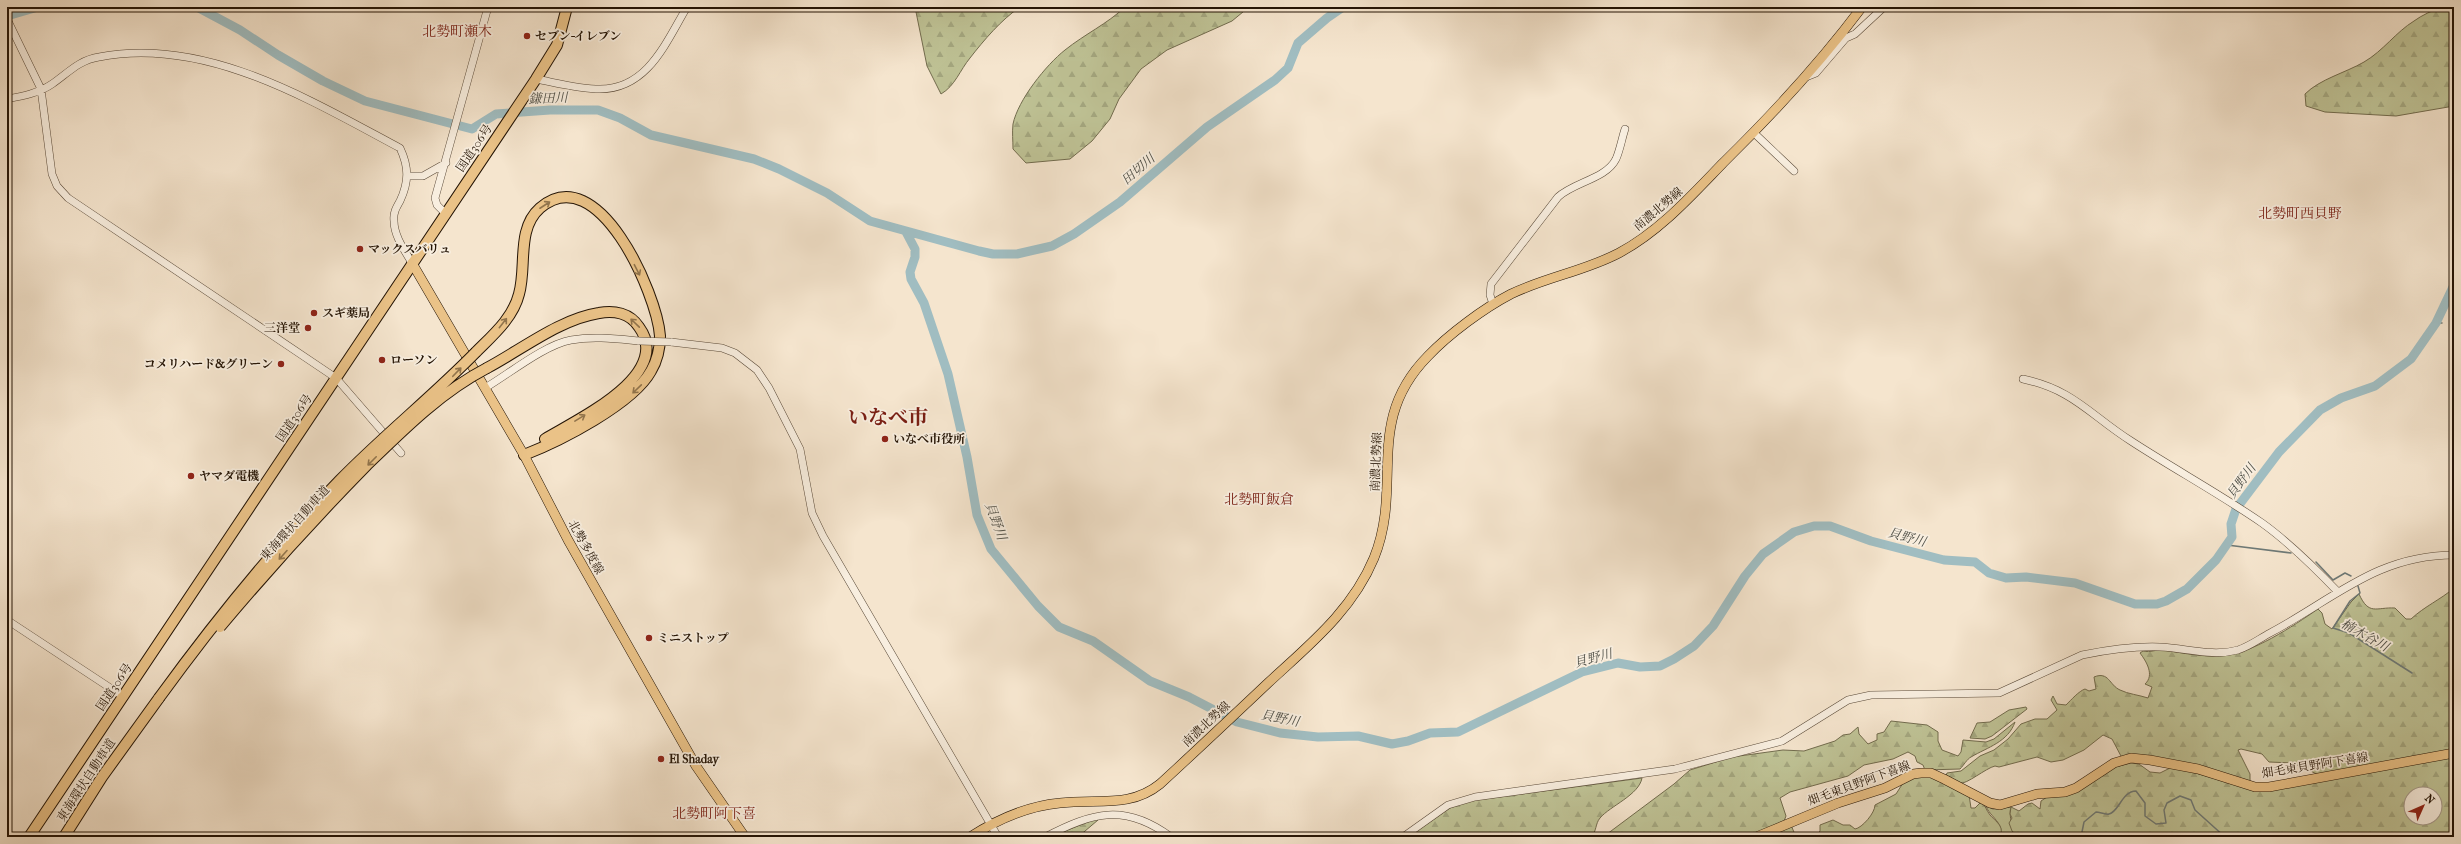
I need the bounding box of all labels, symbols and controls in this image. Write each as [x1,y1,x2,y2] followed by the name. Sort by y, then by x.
[422,23,492,40] district label: 北勢町瀬木
[535,29,621,43] place label: セブン-イレブン
[522,31,532,41] marker: セブン-イレブン
[528,90,570,106] water label: 鎌田川
[453,122,495,174] street label: 国道306号
[1118,149,1159,187] water label: 田切川
[1631,184,1685,234] street label: 南濃北勢線
[539,201,550,209] one-way arrow
[2258,205,2342,222] district label: 北勢町西貝野
[368,242,451,256] place label: マックスバリュ
[355,244,365,254] marker: マックスバリュ
[634,263,641,275] one-way arrow
[322,306,370,320] place label: スギ薬局
[309,308,319,318] marker: スギ薬局
[499,318,508,329] one-way arrow
[630,318,640,327] one-way arrow
[264,321,300,335] place label: 三洋堂
[303,323,313,333] marker: 三洋堂
[390,353,438,367] place label: ローソン
[377,355,387,365] marker: ローソン
[144,357,273,371] place label: コメリハード&グリーン
[276,359,286,369] marker: コメリハード&グリーン
[452,367,462,377] one-way arrow
[632,384,642,394] one-way arrow
[273,392,315,444] street label: 国道306号
[848,406,928,429] district label: いなべ市
[574,414,585,422] one-way arrow
[893,432,965,446] place label: いなべ市役所
[1368,432,1384,492] street label: 南濃北勢線
[880,434,890,444] marker: いなべ市役所
[367,456,377,466] one-way arrow
[2223,459,2260,501] water label: 貝野川
[199,469,259,483] place label: ヤマダ電機
[186,471,196,481] marker: ヤマダ電機
[258,483,332,563] street label: 東海環状自動車道
[1224,491,1294,508] district label: 北勢町飯倉
[982,500,1010,544] water label: 貝野川
[565,517,607,577] street label: 北勢多度線
[1886,525,1930,550] water label: 貝野川
[278,550,287,561] one-way arrow
[2339,616,2393,655] water label: 楠木谷川
[657,631,729,645] place label: ミニストップ
[644,633,654,643] marker: ミニストップ
[1572,645,1616,670] water label: 貝野川
[93,661,135,713] street label: 国道306号
[1179,698,1233,750] street label: 南濃北勢線
[1259,707,1303,729] water label: 貝野川
[54,736,118,824] street label: 東海環状自動車道
[2261,750,2369,780] street label: 畑毛東貝野阿下喜線
[669,752,720,767] place label: El Shaday
[656,754,666,764] marker: El Shaday
[1806,758,1912,808] street label: 畑毛東貝野阿下喜線
[2403,786,2443,826] north arrow
[2422,792,2438,807] text: N
[672,805,756,822] district label: 北勢町阿下喜

